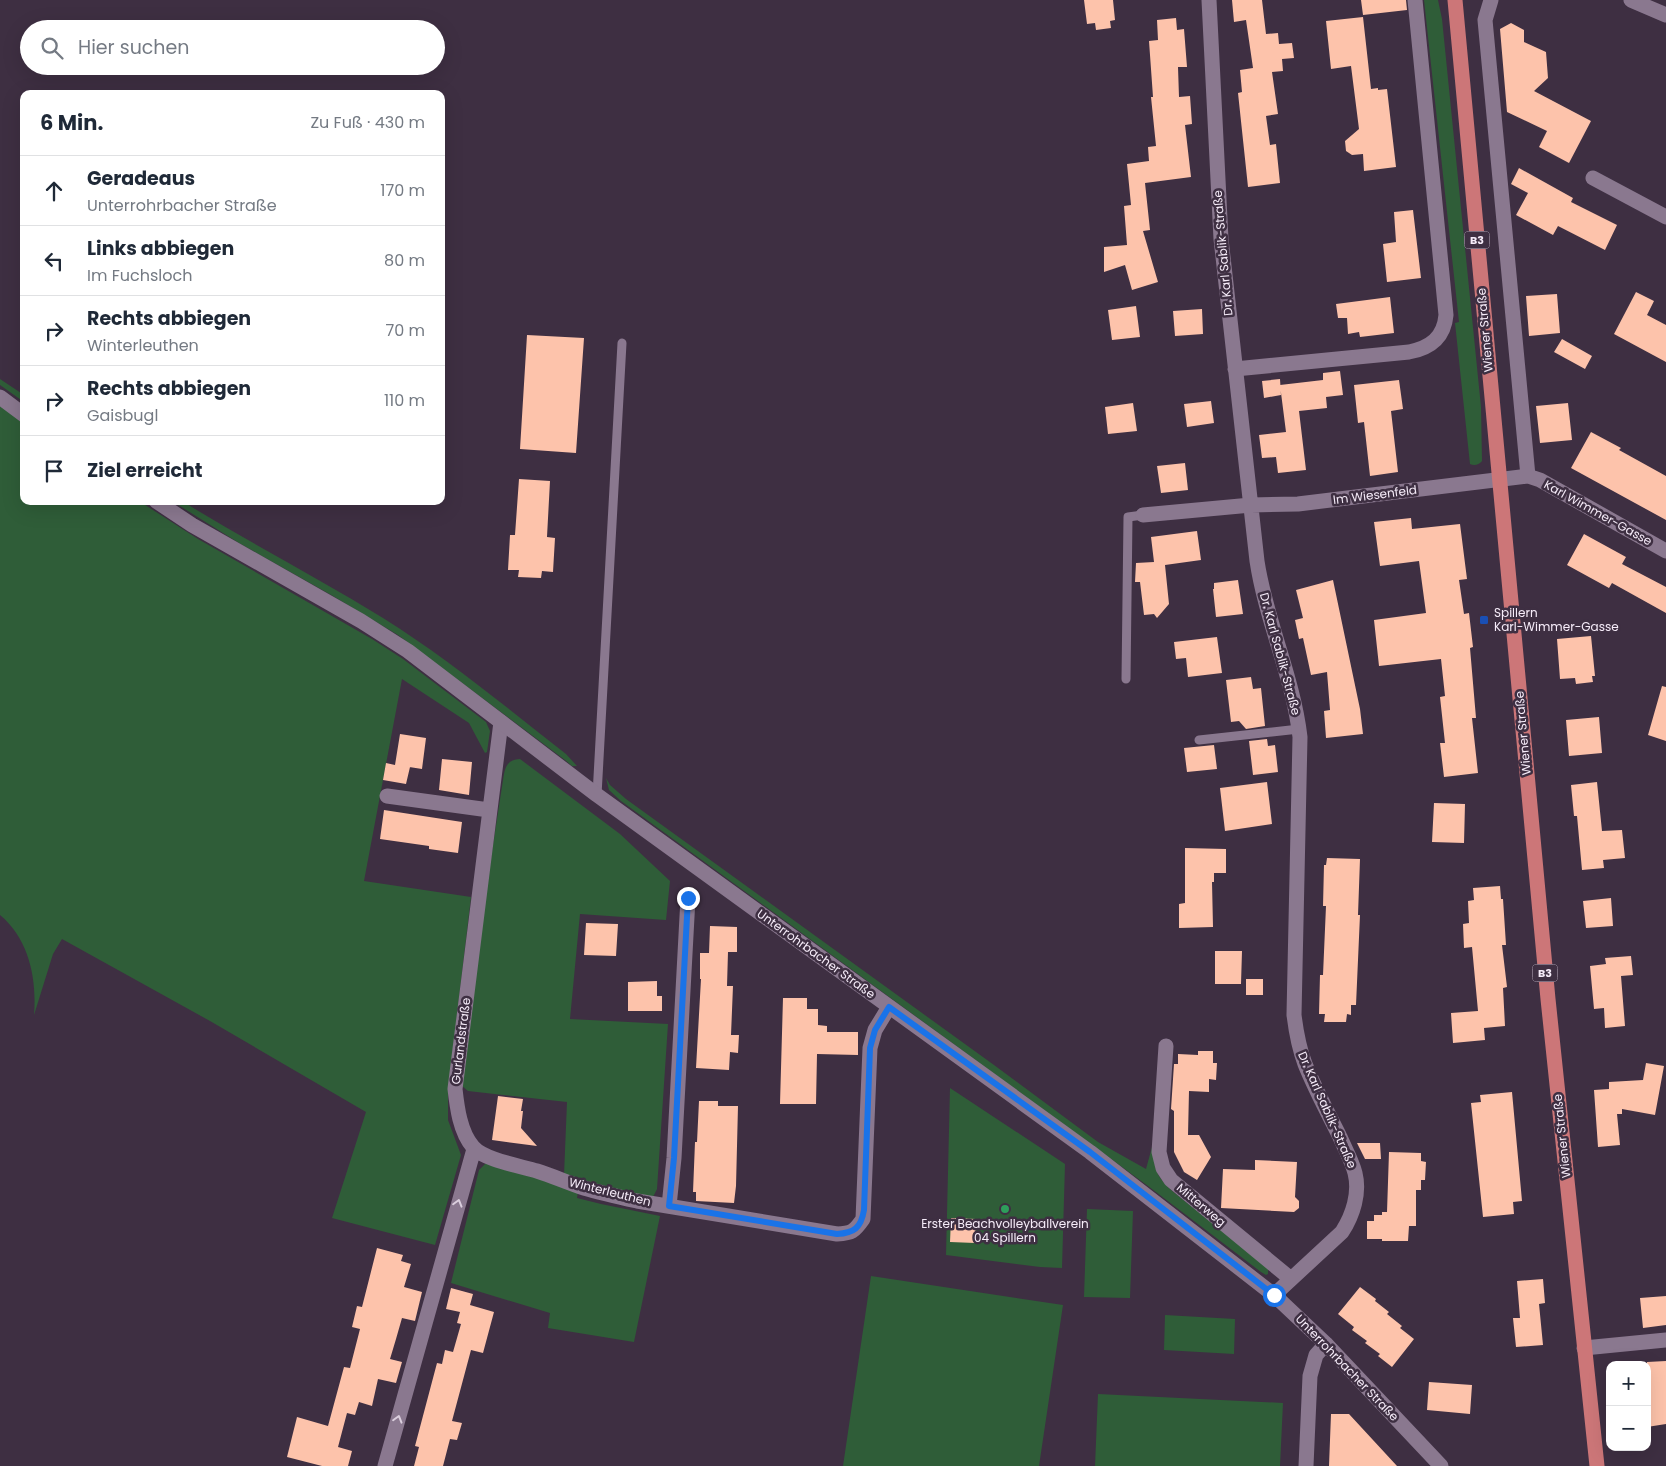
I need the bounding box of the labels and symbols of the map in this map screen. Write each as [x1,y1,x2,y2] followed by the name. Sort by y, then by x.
[1209,189,1236,317] street label: Dr. Karl Sablik-Straße
[1464,232,1490,248] road number: B3
[1472,287,1497,373] street label: Wiener Straße
[1541,476,1655,549] street label: Karl Wimmer-Gasse
[1332,481,1418,508] street label: Im Wiesenfeld
[1256,591,1305,717] street label: Dr. Karl Sablik-Straße
[1494,604,1619,635] place label: Spillern Karl-Wimmer-Gasse
[1478,614,1490,626] marker: Spillern Karl-Wimmer-Gasse
[1510,690,1535,776] street label: Wiener Straße
[677,887,700,910] route end
[754,905,879,1002] street label: Unterrohrbacher Straße
[1532,964,1558,981] road number: B3
[447,997,474,1085] street label: Gurlandstraße
[1294,1049,1361,1171] street label: Dr. Karl Sablik-Straße
[1549,1093,1574,1179] street label: Wiener Straße
[567,1173,653,1210] street label: Winterleuthen
[1173,1179,1230,1230] street label: Mitterweg
[453,1200,463,1208] one-way arrow
[999,1203,1011,1215] marker: Erster Beachvolleyballverein 04 Spillern
[921,1215,1089,1246] place label: Erster Beachvolleyballverein 04 Spillern
[1263,1284,1286,1307] route start
[1292,1311,1403,1425] street label: Unterrohrbacher Straße
[392,1415,403,1423] one-way arrow

